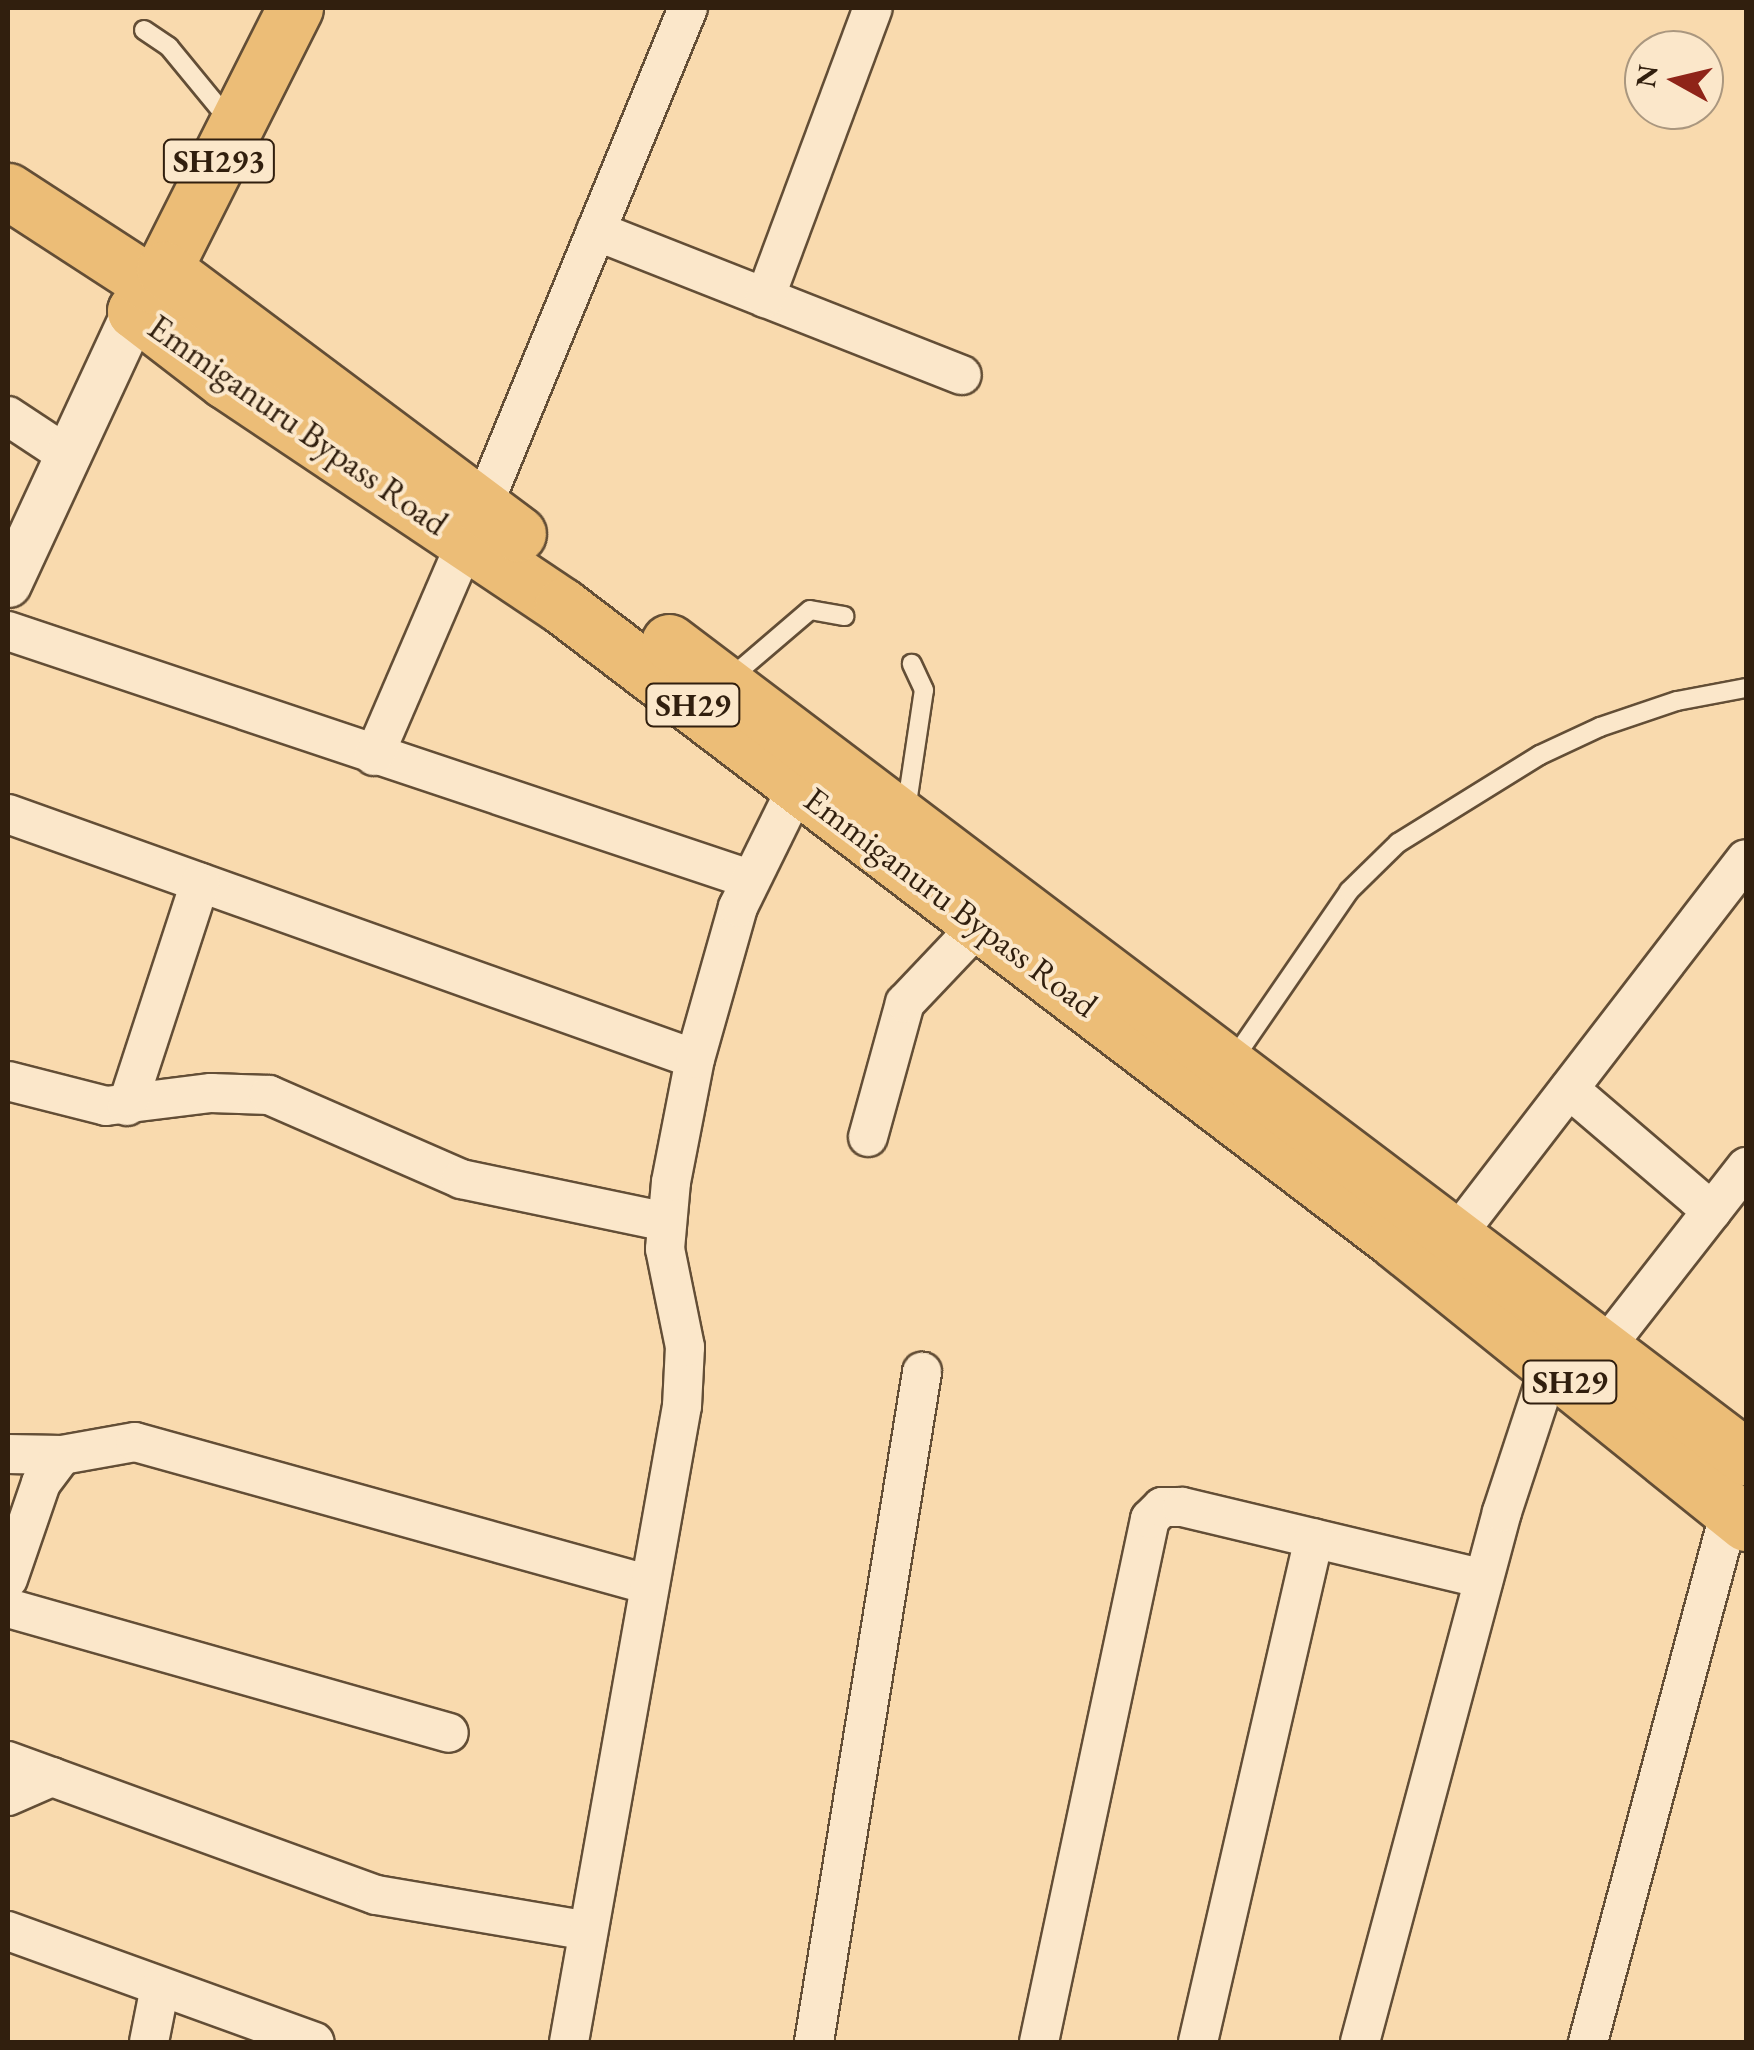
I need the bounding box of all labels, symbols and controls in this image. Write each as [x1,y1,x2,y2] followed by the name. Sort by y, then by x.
[1624,30,1724,130] north arrow
[1627,62,1666,90] text: N
[162,134,276,188] road number: SH293
[140,306,456,544] street label: Emmiganuru Bypass Road
[643,678,743,732] road number: SH29
[796,778,1106,1026] street label: Emmiganuru Bypass Road
[1520,1355,1620,1409] road number: SH29

